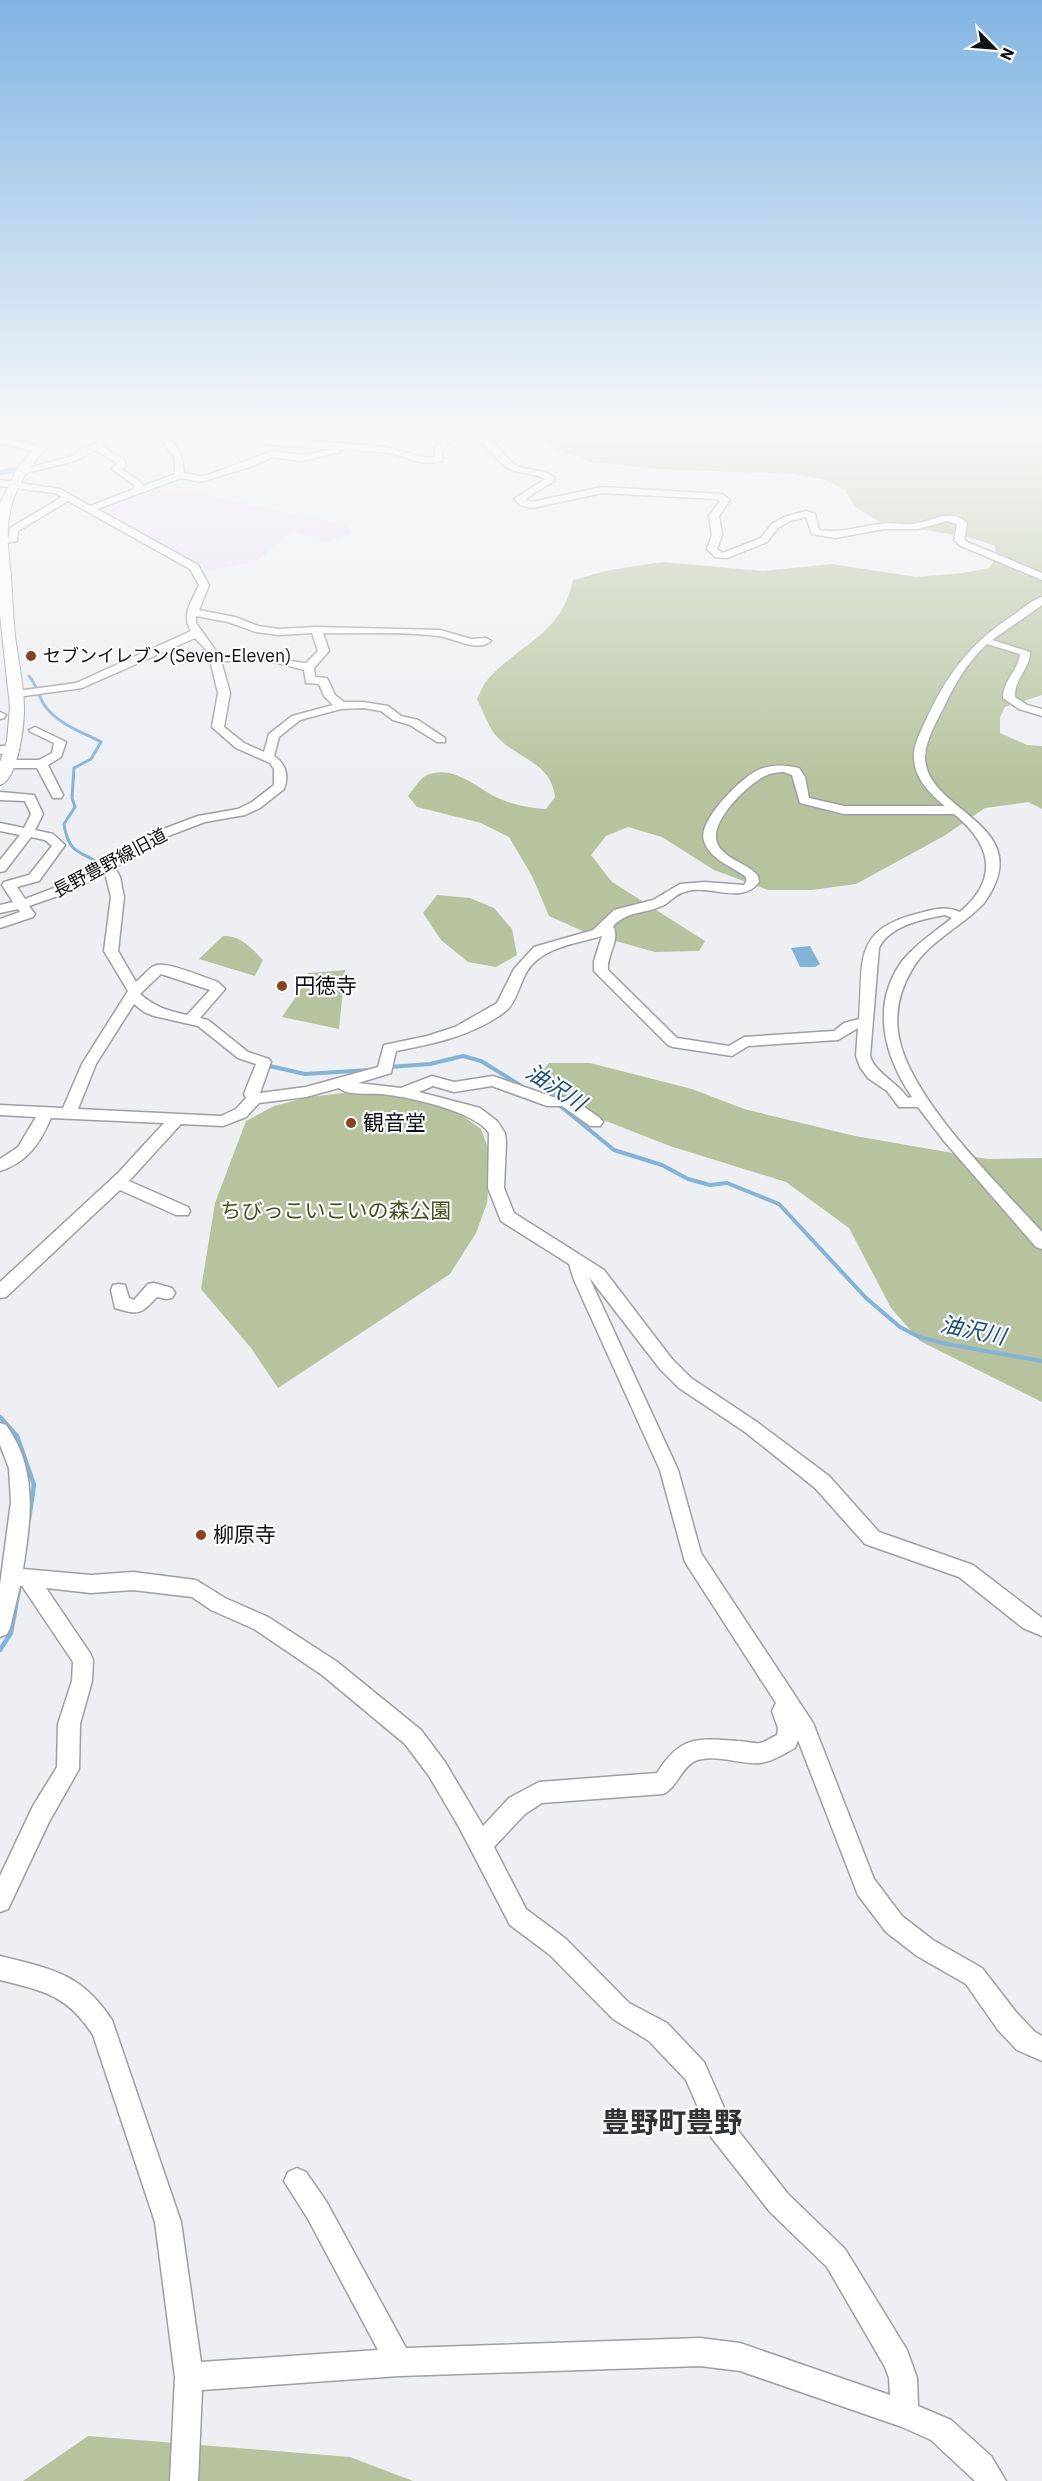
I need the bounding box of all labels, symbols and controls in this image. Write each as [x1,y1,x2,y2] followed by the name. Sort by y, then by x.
[964,18,1024,78] north arrow
[996,45,1019,64] text: N
[43,644,291,667] place label: セブンイレブン(Seven-Eleven)
[24,649,38,663] marker: セブンイレブン(Seven-Eleven)
[49,823,171,902] street label: 長野豊野線旧道
[294,971,357,999] place label: 円徳寺
[275,979,289,993] marker: 円徳寺
[521,1056,594,1118] water label: 油沢川
[363,1108,426,1136] place label: 観音堂
[344,1116,358,1130] marker: 観音堂
[221,1196,452,1224] park label: ちびっこいこいの森公園
[938,1308,1010,1351] water label: 油沢川
[213,1520,276,1548] place label: 柳原寺
[194,1528,208,1542] marker: 柳原寺
[602,2103,742,2140] district label: 豊野町豊野

